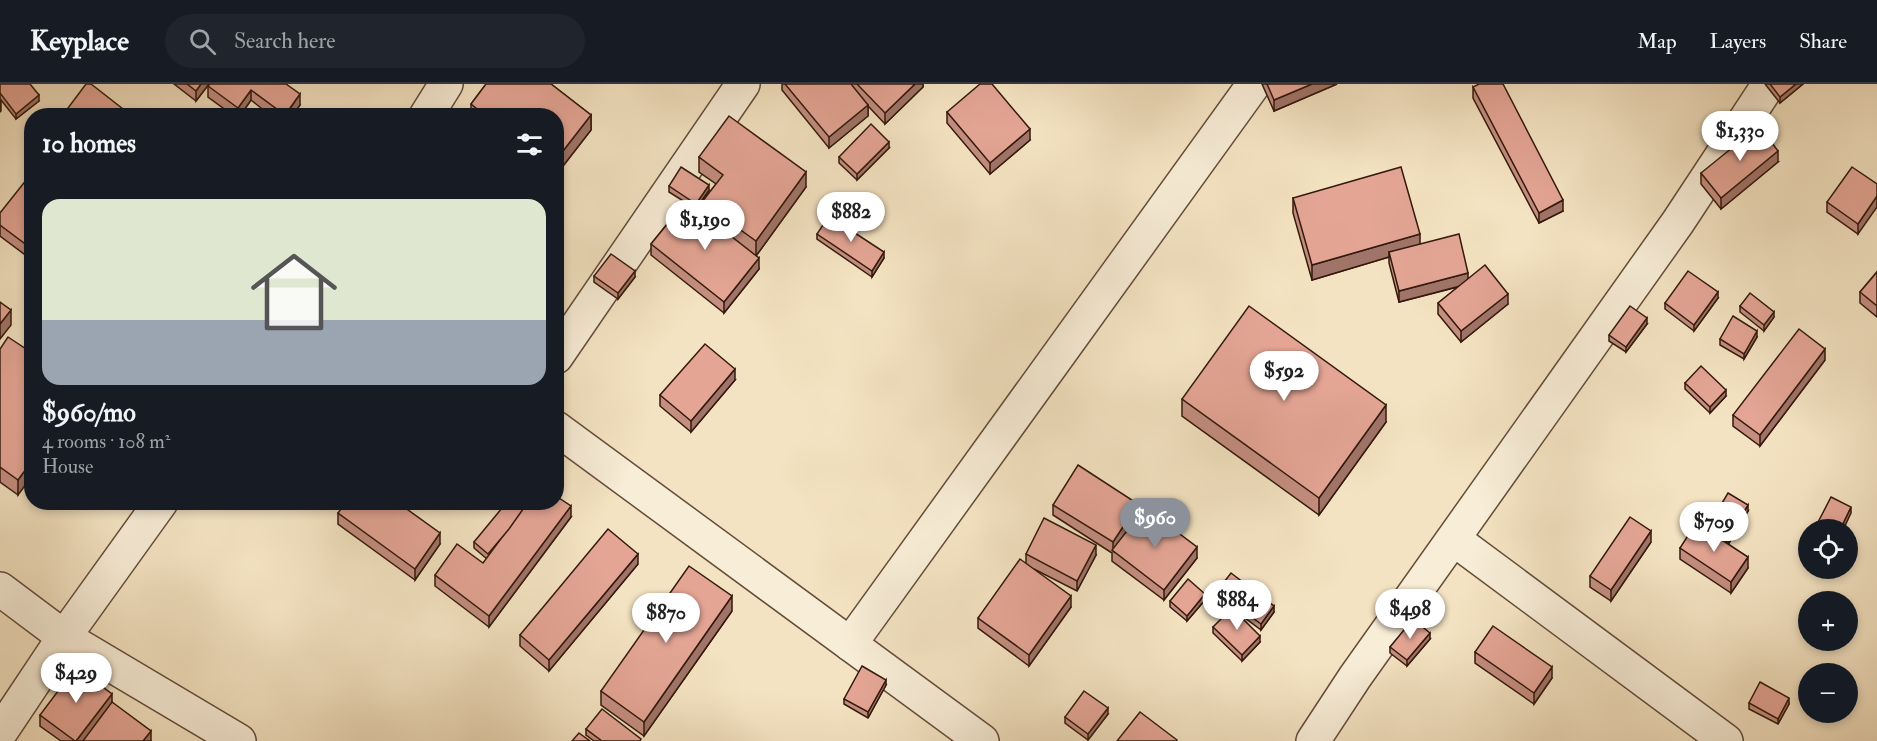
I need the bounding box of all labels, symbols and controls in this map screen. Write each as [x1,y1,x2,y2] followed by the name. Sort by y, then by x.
[165,14,585,68] search box
[30,24,129,59] text: Keyplace
[186,25,219,58] icon: search
[234,27,336,55] text: Search here
[1637,28,1677,55] text: Map
[1710,28,1766,55] text: Layers
[1799,28,1847,55] text: Share
[1691,111,1789,162] pin: $1,330
[1716,118,1764,143] text: $1,330
[42,128,136,160] text: 10 homes
[513,128,546,161] icon: filters
[815,192,887,243] pin: $882
[831,199,871,224] text: $882
[656,200,754,251] pin: $1,190
[680,207,730,232] text: $1,190
[240,238,348,346] icon: home
[1248,351,1320,402] pin: $592
[1264,358,1304,383] text: $592
[42,397,136,429] text: $960/mo
[42,429,170,454] text: 4 rooms · 108 m²
[42,454,93,479] text: House
[1119,498,1191,549] pin: $960
[1678,502,1750,553] pin: $709
[1134,505,1176,530] text: $960
[1694,509,1734,534] text: $709
[1798,519,1858,723] map controls
[1798,519,1858,579] button: locate
[1201,580,1273,631] pin: $884
[1217,587,1257,612] text: $884
[1374,589,1446,640] pin: $498
[1798,591,1858,651] button: +
[630,593,702,644] pin: $870
[1389,596,1431,621] text: $498
[646,600,686,625] text: $870
[40,653,112,704] pin: $429
[55,660,97,685] text: $429
[1798,663,1858,723] button: −

